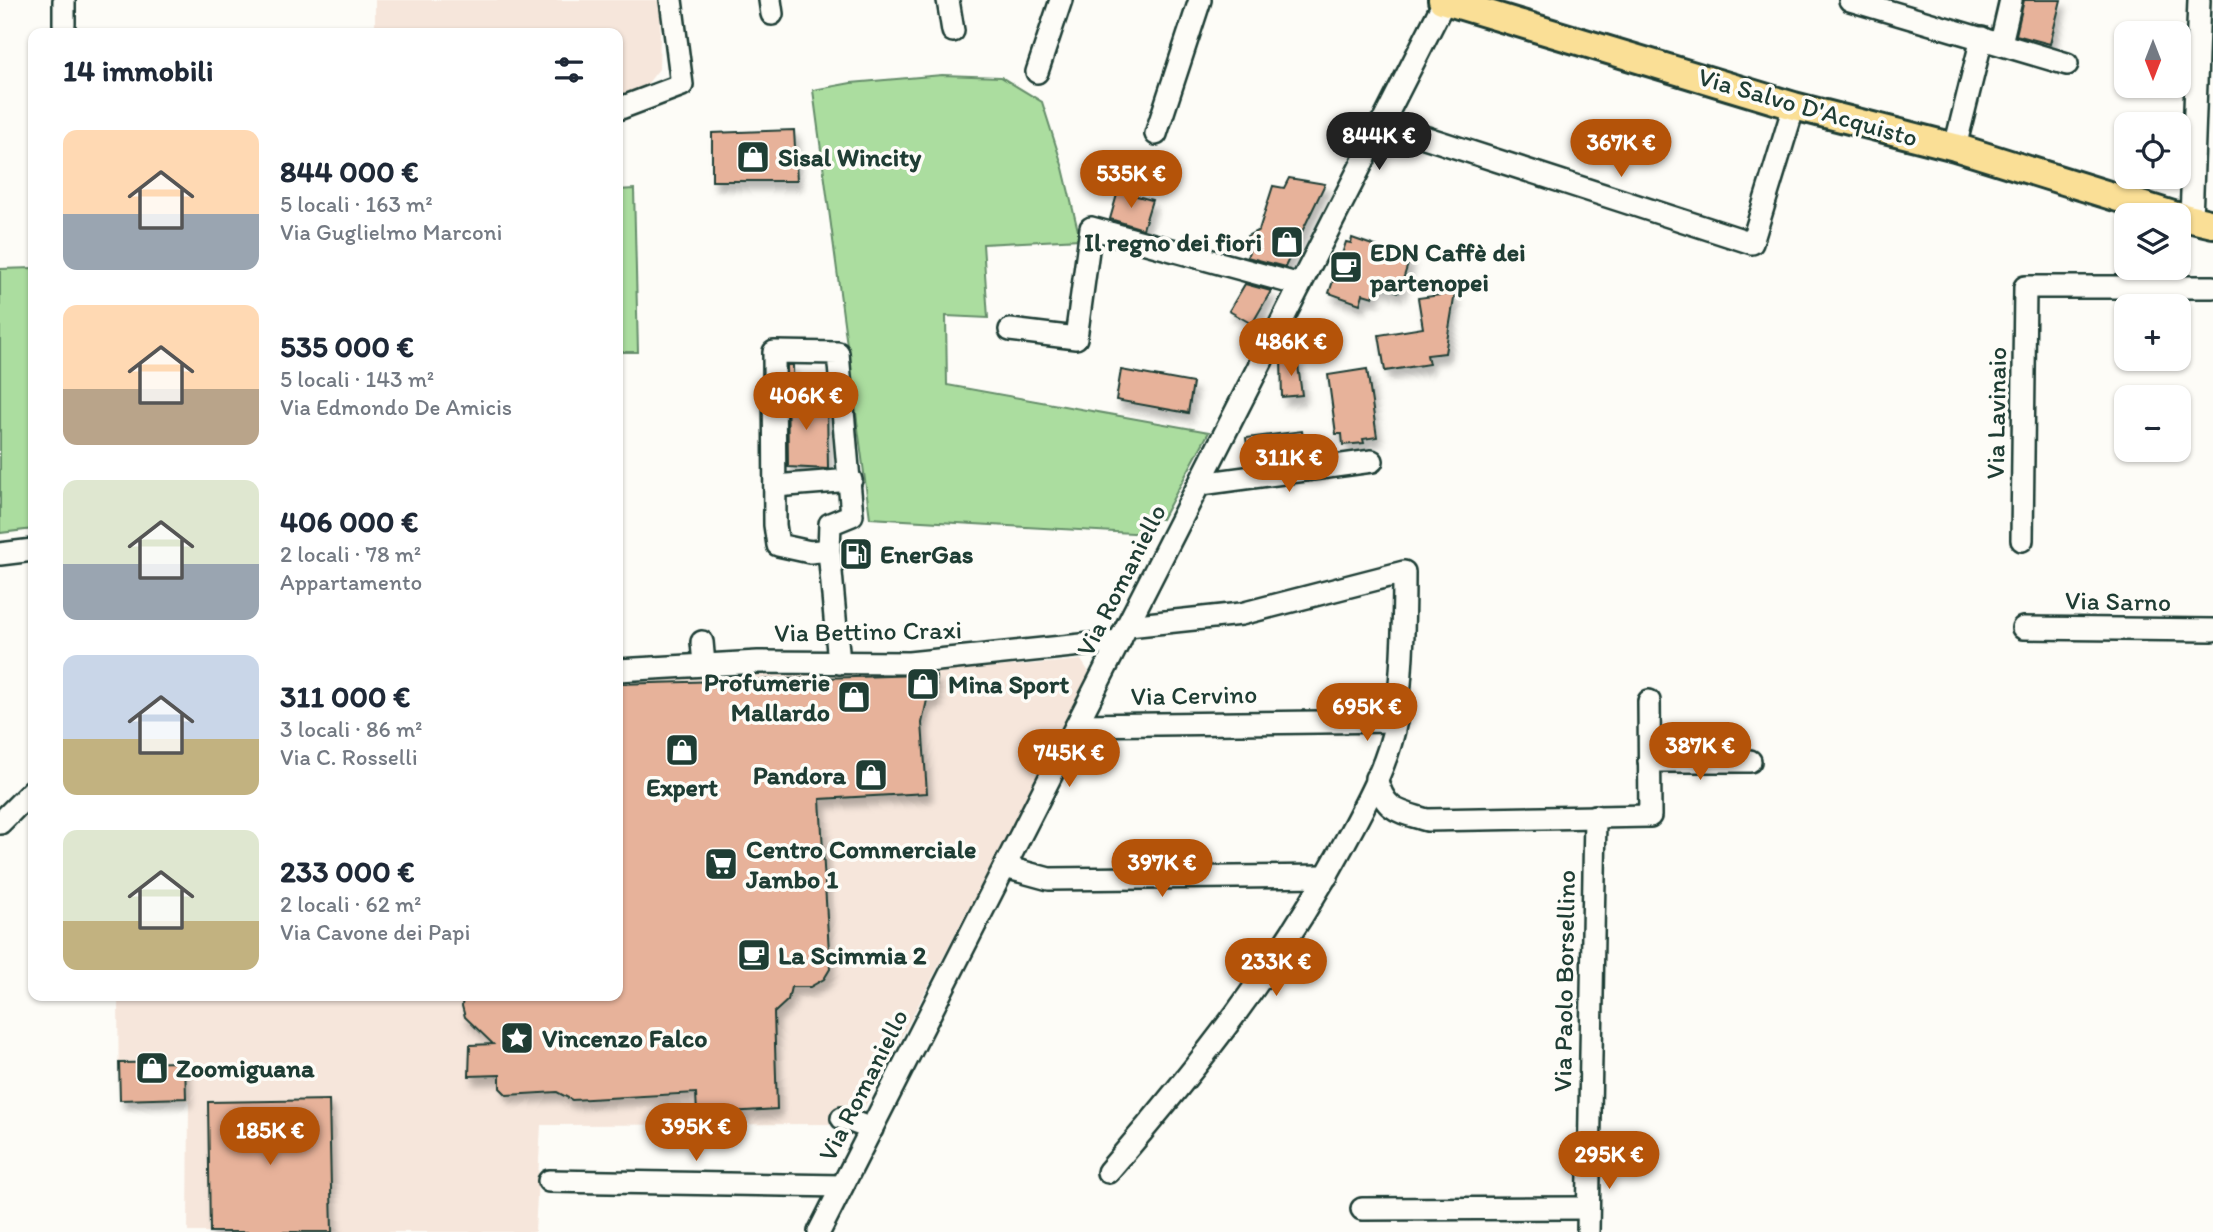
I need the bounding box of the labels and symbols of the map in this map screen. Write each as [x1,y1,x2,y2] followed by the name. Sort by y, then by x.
[2114,21,2191,98] north arrow
[1694,60,1922,154] street label: Via Salvo D'Acquisto
[1322,113,1436,172] pin: 844K €
[1564,120,1678,179] pin: 367K €
[734,138,772,176] shop icon: Sisal Wincity
[778,141,922,173] place label: Sisal Wincity
[1074,150,1188,210] pin: 535K €
[1268,223,1306,261] shop icon: Il regno dei fiori
[1084,226,1262,258] place label: Il regno dei fiori
[1369,236,1526,298] place label: EDN Caffè dei partenopei
[1327,248,1365,286] cafe icon: EDN Caffè dei partenopei
[1234,318,1348,378] pin: 486K €
[1979,346,2013,480] street label: Via Lavinaio
[749,372,863,432] pin: 406K €
[1232,434,1346,494] pin: 311K €
[1069,499,1173,661] street label: Via Romaniello
[837,535,875,573] fuel station icon: EnerGas
[880,538,974,570] place label: EnerGas
[2065,584,2171,618] street label: Via Sarno
[774,613,962,649] street label: Via Bettino Craxi
[904,665,942,703] shop icon: Mina Sport
[704,666,830,728] place label: Profumerie Mallardo
[948,668,1069,700] place label: Mina Sport
[835,678,873,716] shop icon: Profumerie Mallardo
[1130,678,1258,712] street label: Via Cervino
[1310,684,1424,743] pin: 695K €
[1643,722,1757,782] pin: 387K €
[1012,730,1126,789] pin: 745K €
[663,731,701,769] shop icon: Expert
[852,756,890,794] shop icon: Pandora
[753,759,847,791] place label: Pandora
[646,771,718,803] place label: Expert
[745,833,976,895] place label: Centro Commerciale Jambo 1
[1105,839,1219,899] pin: 397K €
[702,845,740,883] supermarket icon: Centro Commerciale Jambo 1
[1546,870,1582,1092] street label: Via Paolo Borsellino
[735,936,773,974] cafe icon: La Scimmia 2
[778,939,927,971] place label: La Scimmia 2
[1219,939,1333,998] pin: 233K €
[811,1004,915,1166] street label: Via Romaniello
[498,1019,536,1057] place icon: Vincenzo Falco
[542,1022,707,1054] place label: Vincenzo Falco
[133,1049,171,1087] shop icon: Zoomiguana
[176,1052,315,1084] place label: Zoomiguana
[639,1104,753,1163] pin: 395K €
[213,1108,327,1167] pin: 185K €
[1552,1132,1666,1191] pin: 295K €

